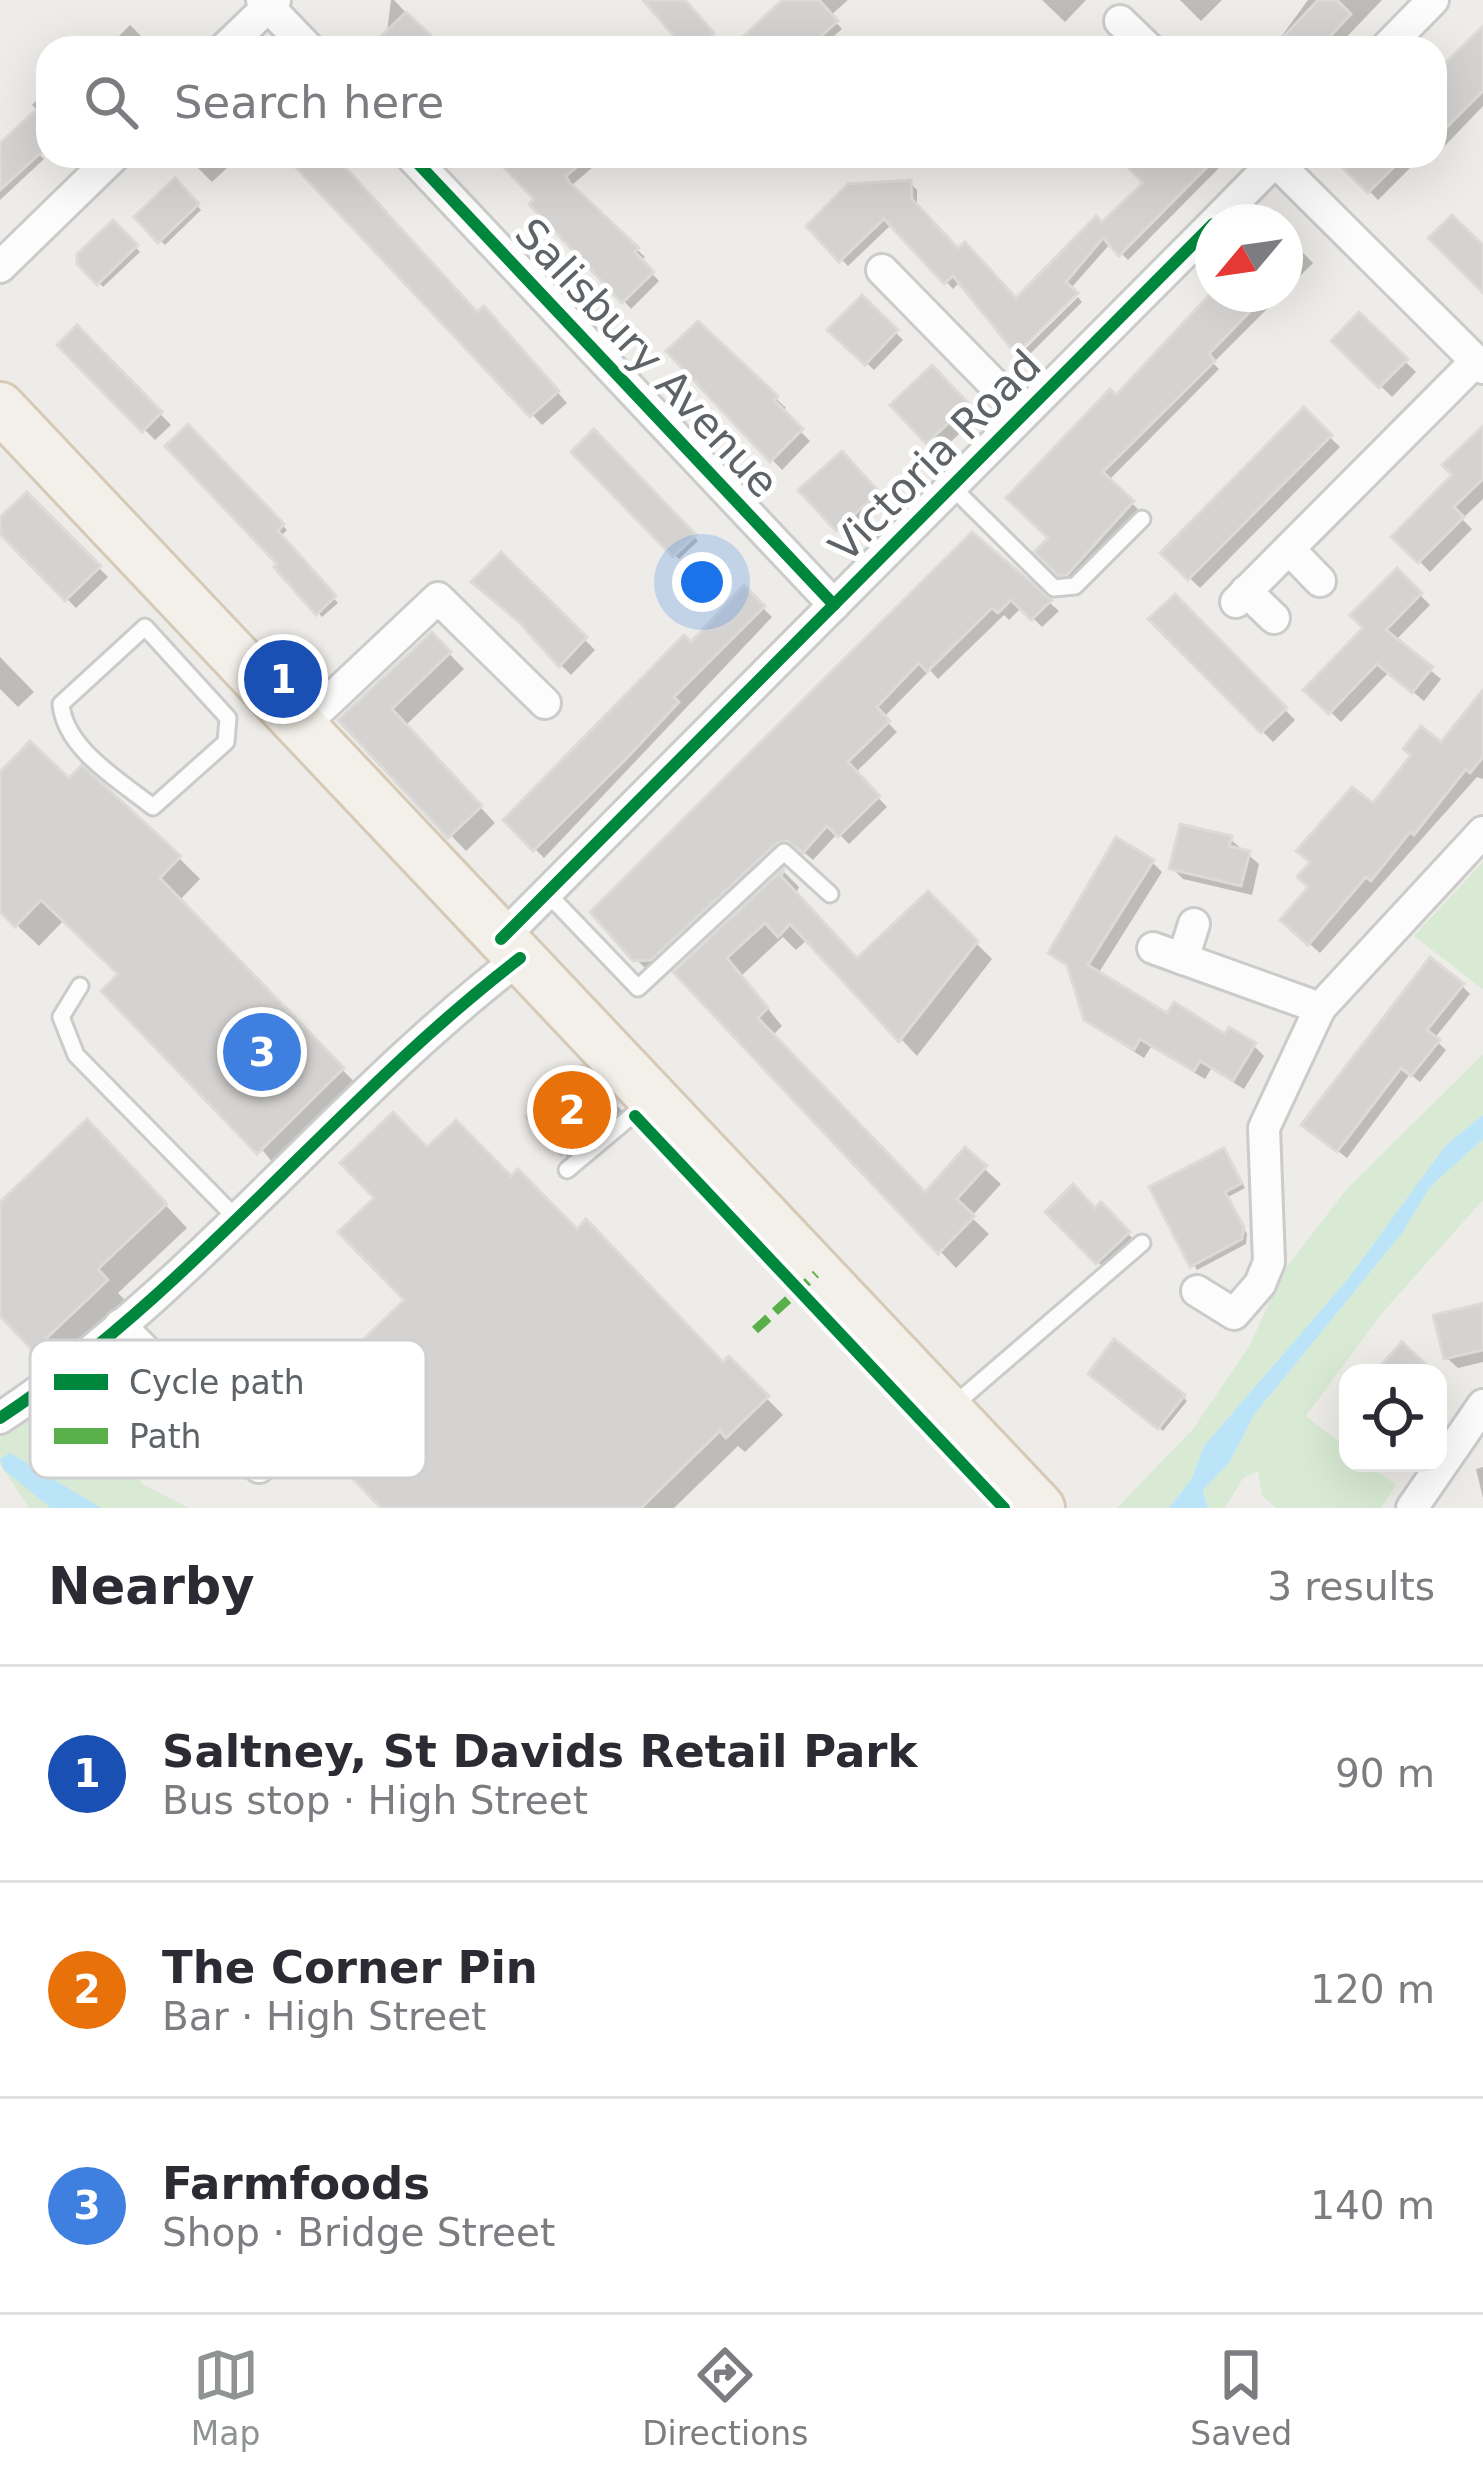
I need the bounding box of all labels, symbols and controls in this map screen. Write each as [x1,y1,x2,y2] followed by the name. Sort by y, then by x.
[36,36,1447,168] search box
[78,69,144,135] icon: search
[174,76,444,129] text: Search here
[1195,204,1303,312] north arrow
[505,209,789,507] street label: Salisbury Avenue
[819,340,1051,572] street label: Victoria Road
[672,552,732,612] your location
[244,634,322,724] pin: 1
[223,1007,301,1097] pin: 3
[533,1065,611,1155] pin: 2
[30,1340,426,1478] legend
[129,1363,305,1402] text: Cycle path
[1339,1364,1447,1472] map controls
[1339,1364,1447,1472] button: locate
[129,1417,202,1456] text: Path
[48,1557,255,1616] text: Nearby
[1267,1564,1435,1609] text: 3 results
[162,1725,917,1778] text: Saltney, St Davids Retail Park
[73,1751,101,1796] text: 1
[1335,1751,1435,1796] text: 90 m
[162,1778,588,1823] text: Bus stop · High Street
[162,1941,538,1994] text: The Corner Pin
[73,1967,101,2012] text: 2
[1310,1967,1435,2012] text: 120 m
[162,1994,486,2039] text: Bar · High Street
[162,2157,430,2210] text: Farmfoods
[73,2183,101,2228] text: 3
[1310,2183,1435,2228] text: 140 m
[162,2210,555,2255] text: Shop · Bridge Street
[191,2342,261,2453] tab: Map
[642,2342,808,2453] tab: Directions
[1190,2342,1292,2453] tab: Saved

